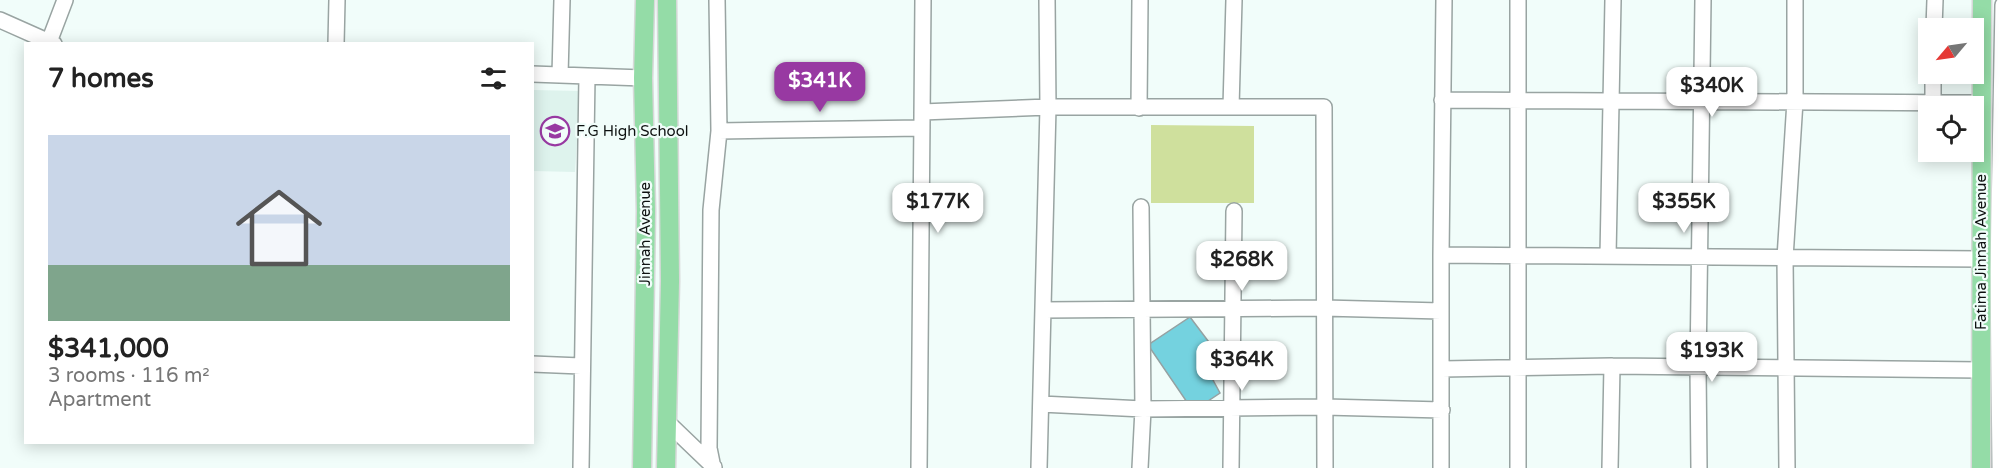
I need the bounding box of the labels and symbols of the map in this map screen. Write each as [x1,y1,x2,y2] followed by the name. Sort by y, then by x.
[1918,18,1984,84] north arrow
[778,62,862,113] pin: $341K
[1670,67,1754,118] pin: $340K
[539,115,571,147] school or university icon: F.G High School
[576,122,689,140] place label: F.G High School
[1972,174,1990,330] street label: Fatima Jinnah Avenue
[636,182,654,286] street label: Jinnah Avenue
[896,183,980,234] pin: $177K
[1642,183,1726,234] pin: $355K
[1200,241,1284,292] pin: $268K
[1670,332,1754,383] pin: $193K
[1200,341,1284,392] pin: $364K

